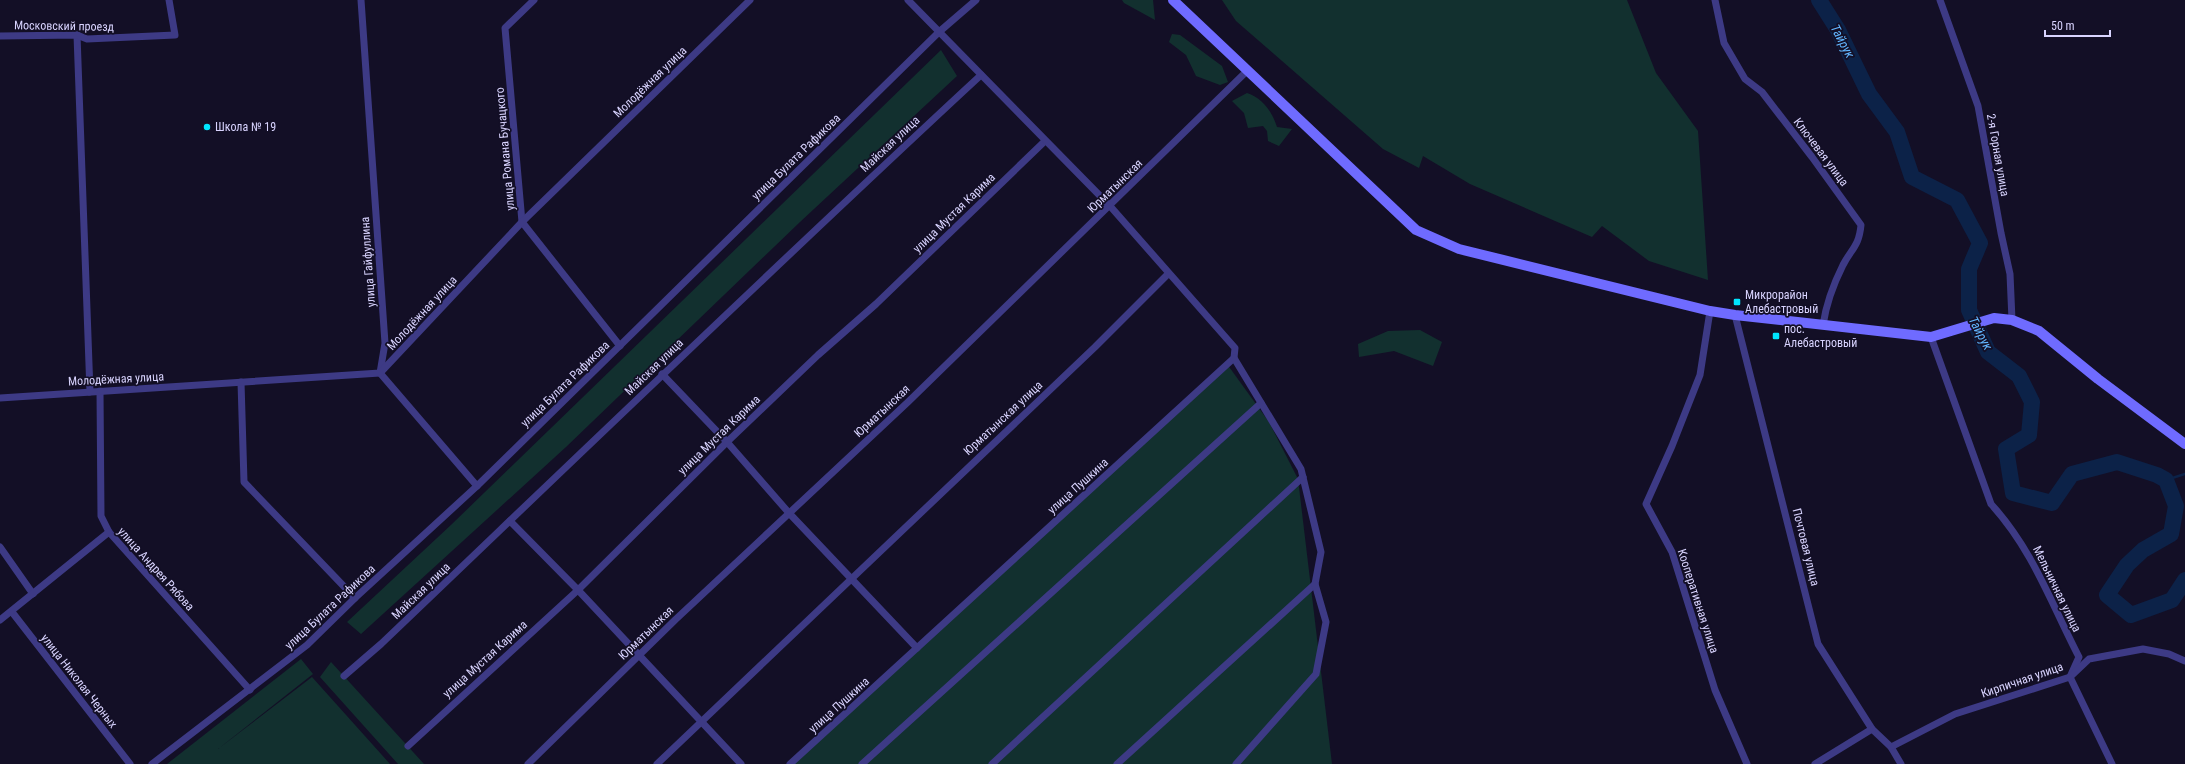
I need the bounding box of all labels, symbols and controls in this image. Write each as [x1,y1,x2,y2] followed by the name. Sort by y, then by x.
[2045,12,2110,38] scale bar
[14,18,115,34] street label: Московский проезд
[2051,19,2075,33] text: 50 m
[1828,22,1858,61] water label: Тайрук
[611,43,690,120] street label: Молодёжная улица
[493,87,517,211] street label: улица Романа Бучацкого
[749,111,843,203] street label: улица Булата Рафикова
[858,113,923,175] street label: Майская улица
[1984,113,2012,198] street label: 2-я Горная улица
[1791,115,1851,189] street label: Ключевая улица
[215,120,276,134] place label: Школа № 19
[202,122,212,132] marker: Школа № 19
[1085,156,1145,216] street label: Юрматынская
[910,170,998,256] street label: улица Мустая Карима
[358,216,378,308] street label: улица Гайфуллина
[384,273,460,353] street label: Молодёжная улица
[1745,288,1818,316] place label: Микрорайон Алебастровый
[1732,297,1742,307] marker: Микрорайон Алебастровый
[1966,314,1996,353] water label: Тайрук
[1784,322,1857,350] place label: пос. Алебастровый
[1771,331,1781,341] marker: пос. Алебастровый
[622,336,686,398] street label: Майская улица
[518,338,612,430] street label: улица Булата Рафикова
[68,369,165,389] street label: Молодёжная улица
[961,378,1045,458] street label: Юрматынская улица
[851,382,913,440] street label: Юрматынская
[675,392,763,478] street label: улица Мустая Карима
[1045,455,1111,517] street label: улица Пушкина
[1790,507,1822,587] street label: Почтовая улица
[115,524,197,614] street label: улица Андрея Рябова
[2030,544,2084,635] street label: Мельничная улица
[1675,547,1722,655] street label: Кооперативная улица
[389,560,453,622] street label: Майская улица
[282,562,378,652] street label: улица Булата Рафикова
[616,603,676,663] street label: Юрматынская
[440,617,530,701] street label: улица Мустая Карима
[38,631,120,731] street label: улица Николая Черных
[1979,659,2065,701] street label: Кирпичная улица
[806,674,872,736] street label: улица Пушкина

